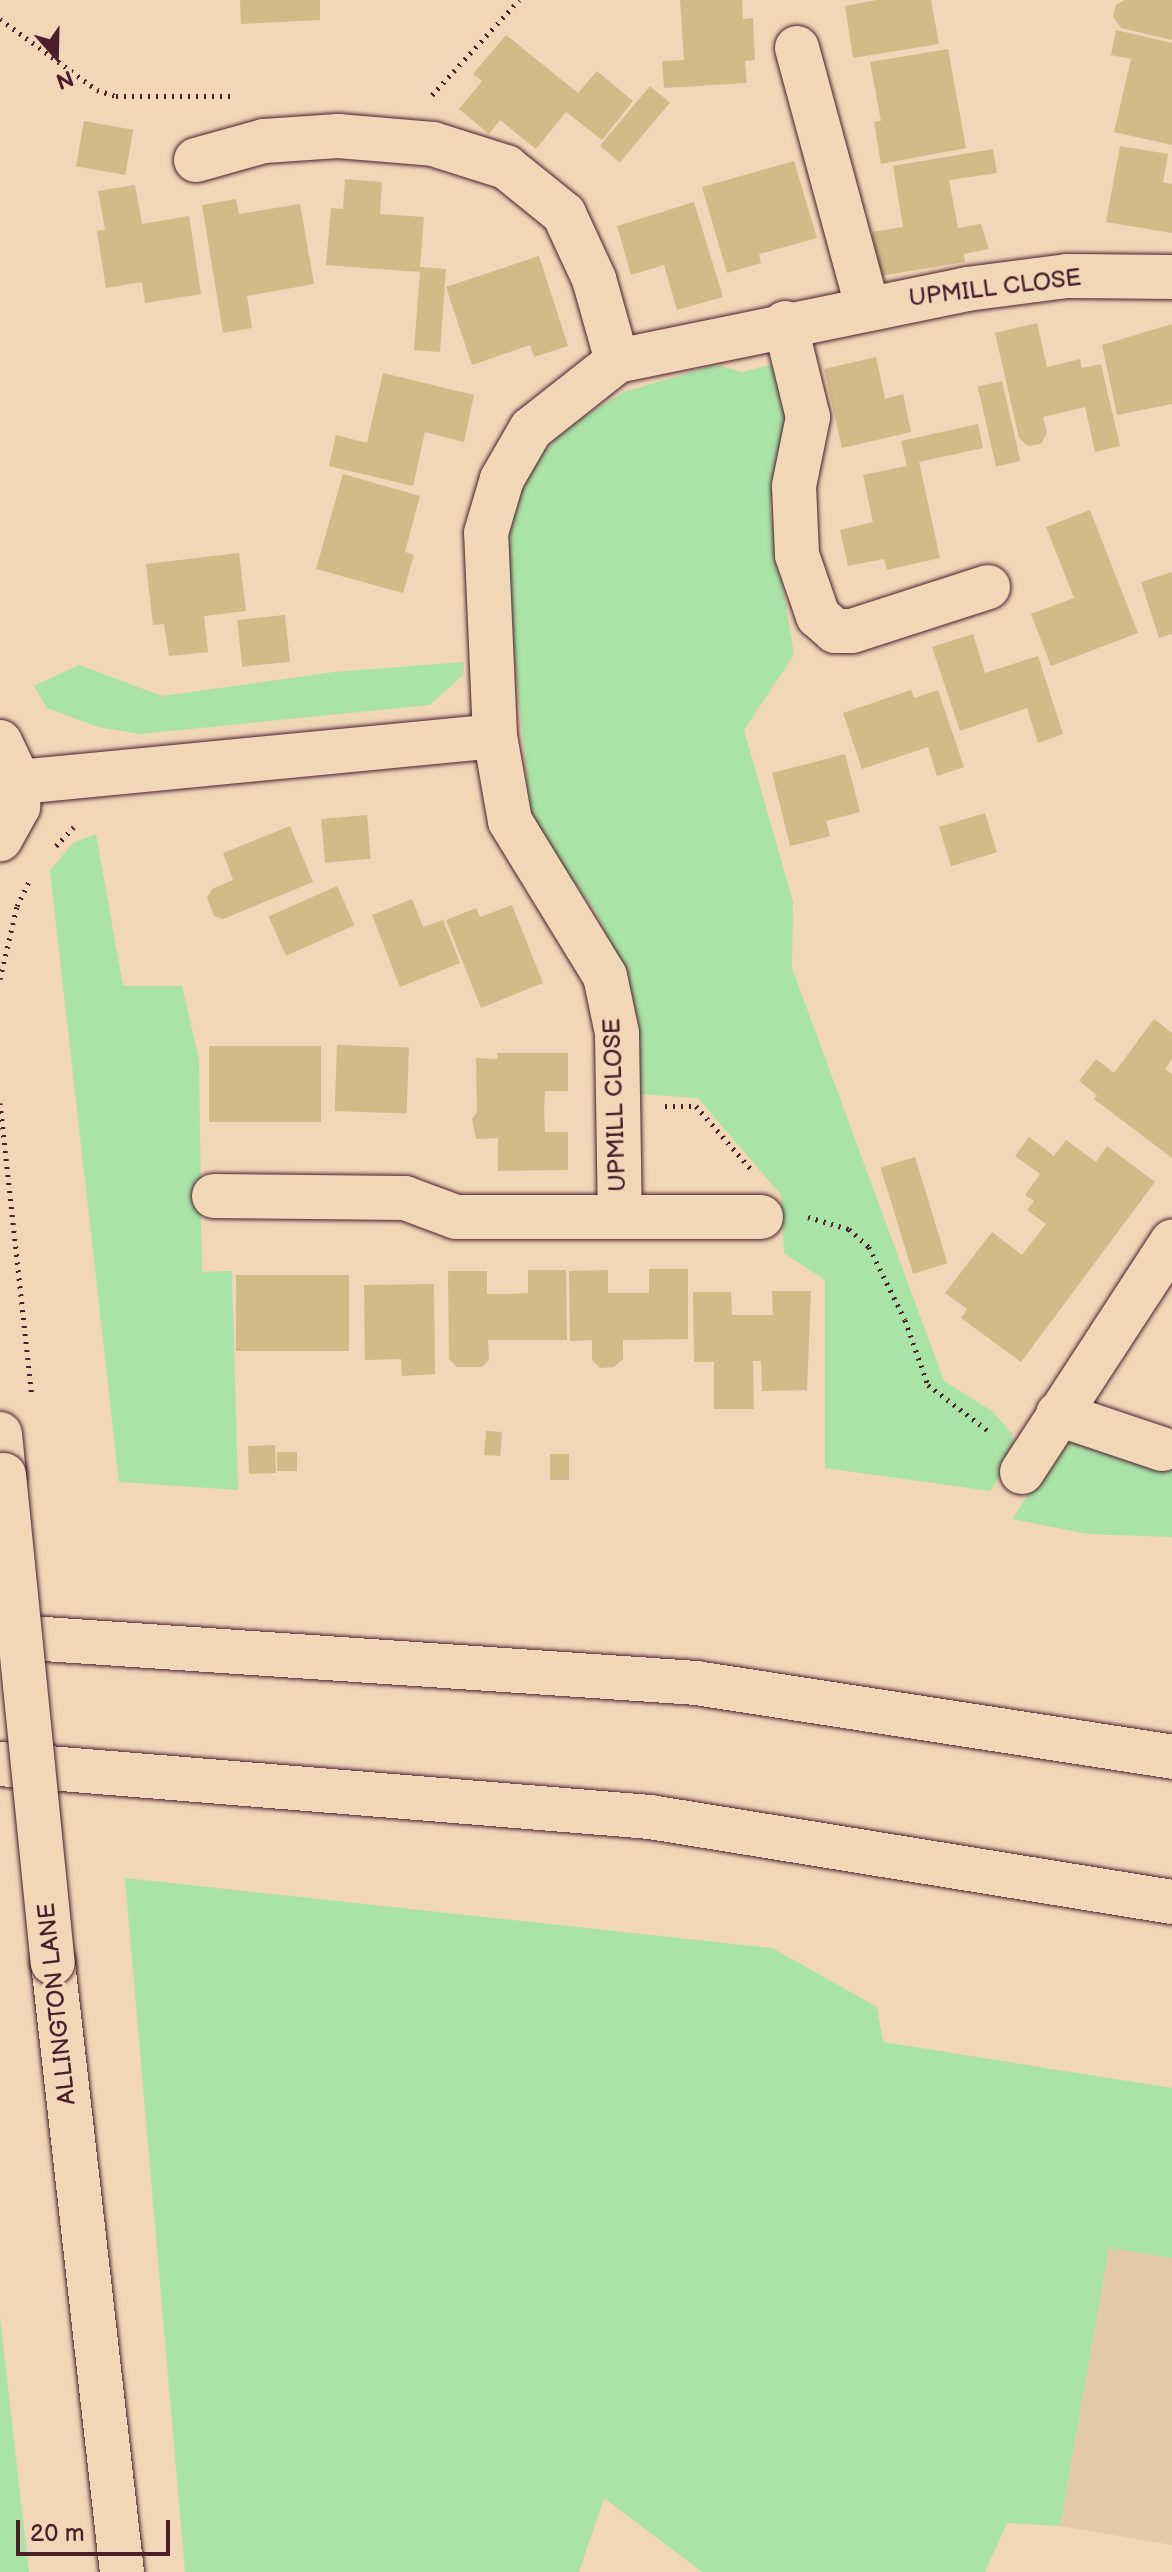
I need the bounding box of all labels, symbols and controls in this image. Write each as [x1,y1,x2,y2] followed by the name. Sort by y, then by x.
[16,16,96,96] north arrow
[52,64,77,95] text: N
[907,263,1083,313] street label: UPMILL CLOSE
[598,1018,632,1192] street label: UPMILL CLOSE
[32,1902,82,2106] street label: ALLINGTON LANE
[20,2504,174,2554] scale bar
[30,2519,85,2548] text: 20 m

